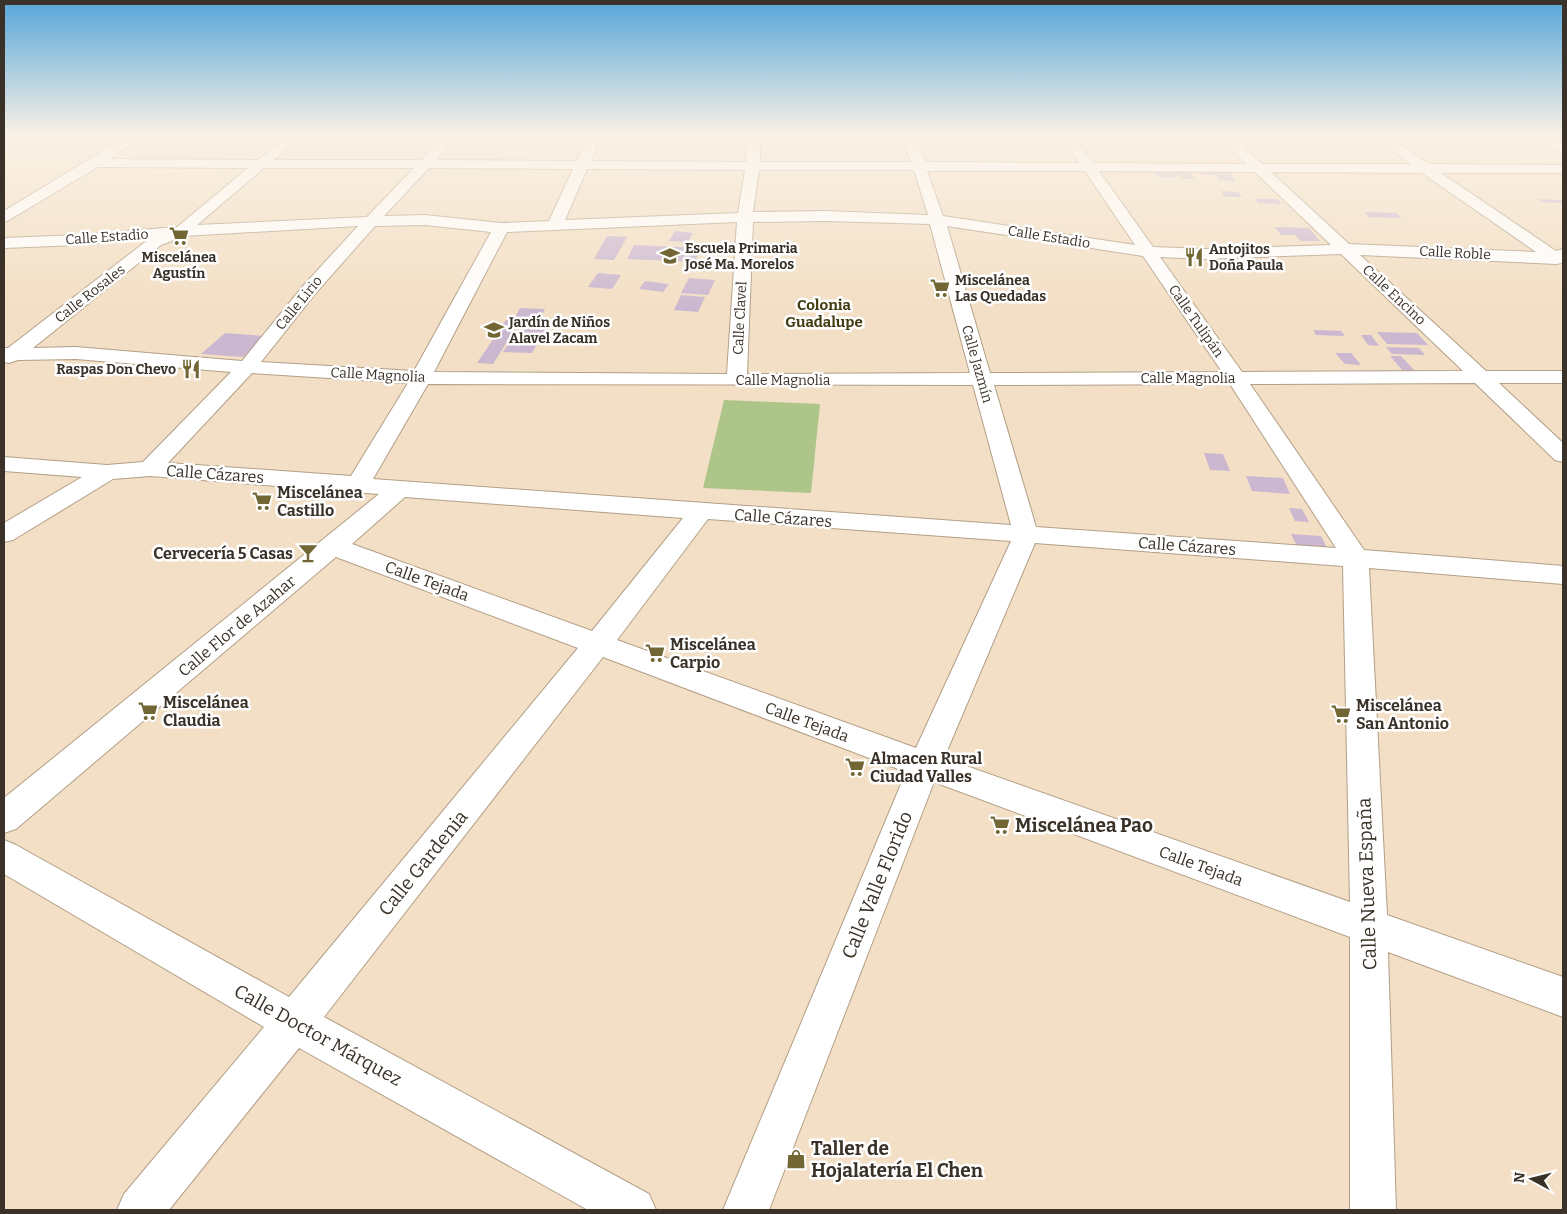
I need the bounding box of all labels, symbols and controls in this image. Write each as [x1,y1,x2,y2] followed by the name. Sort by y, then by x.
[1007,222,1091,252] street label: Calle Estadio
[168,225,190,247] supermarket icon: Miscelánea Agustín
[65,226,149,248] street label: Calle Estadio
[684,240,798,273] place label: Escuela Primaria José Ma. Morelos
[1209,241,1284,274] place label: Antojitos Doña Paula
[1419,243,1491,263] street label: Calle Roble
[659,245,681,267] school or university icon: Escuela Primaria José Ma. Morelos
[1183,246,1205,268] restaurant icon: Antojitos Doña Paula
[142,249,217,282] place label: Miscelánea Agustín
[51,261,129,327] street label: Calle Rosales
[1359,261,1429,329] street label: Calle Encino
[272,272,326,334] street label: Calle Lirio
[955,272,1046,305] place label: Miscelánea Las Quedadas
[929,277,951,299] supermarket icon: Miscelánea Las Quedadas
[730,281,750,355] street label: Calle Clavel
[1165,281,1227,361] street label: Calle Tulipán
[785,296,863,331] district label: Colonia Guadalupe
[508,314,610,347] place label: Jardín de Niños Alavel Zacam
[483,319,505,341] school or university icon: Jardín de Niños Alavel Zacam
[958,323,996,405] street label: Calle Jazmín
[180,358,202,380] restaurant icon: Raspas Don Chevo
[56,361,176,378] place label: Raspas Don Chevo
[330,364,426,386] street label: Calle Magnolia
[1140,370,1236,387] street label: Calle Magnolia
[735,372,831,389] street label: Calle Magnolia
[165,461,265,487] street label: Calle Cázares
[277,483,363,520] place label: Miscelánea Castillo
[251,490,273,512] supermarket icon: Miscelánea Castillo
[733,505,833,531] street label: Calle Cázares
[1137,533,1237,559] street label: Calle Cázares
[297,542,319,564] bar icon: Cervecería 5 Casas
[153,544,293,563] place label: Cervecería 5 Casas
[382,557,472,605] street label: Calle Tejada
[174,571,300,681] street label: Calle Flor de Azahar
[670,635,756,672] place label: Miscelánea Carpio
[644,642,666,664] supermarket icon: Miscelánea Carpio
[163,693,249,730] place label: Miscelánea Claudia
[1356,696,1449,733] place label: Miscelánea San Antonio
[762,698,852,746] street label: Calle Tejada
[137,700,159,722] supermarket icon: Miscelánea Claudia
[1330,703,1352,725] supermarket icon: Miscelánea San Antonio
[870,749,982,786] place label: Almacen Rural Ciudad Valles
[844,756,866,778] supermarket icon: Almacen Rural Ciudad Valles
[1352,797,1382,971] street label: Calle Nueva España
[373,805,473,920] street label: Calle Gardenia
[837,808,917,962] street label: Calle Valle Florido
[989,814,1011,836] supermarket icon: Miscelánea Pao
[1015,814,1153,837] place label: Miscelánea Pao
[1156,842,1246,890] street label: Calle Tejada
[230,979,406,1091] street label: Calle Doctor Márquez
[811,1137,984,1182] place label: Taller de Hojalatería El Chen
[785,1148,807,1170] shop icon: Taller de Hojalatería El Chen
[1507,1154,1557,1204] north arrow
[1510,1171,1529,1184] text: N

